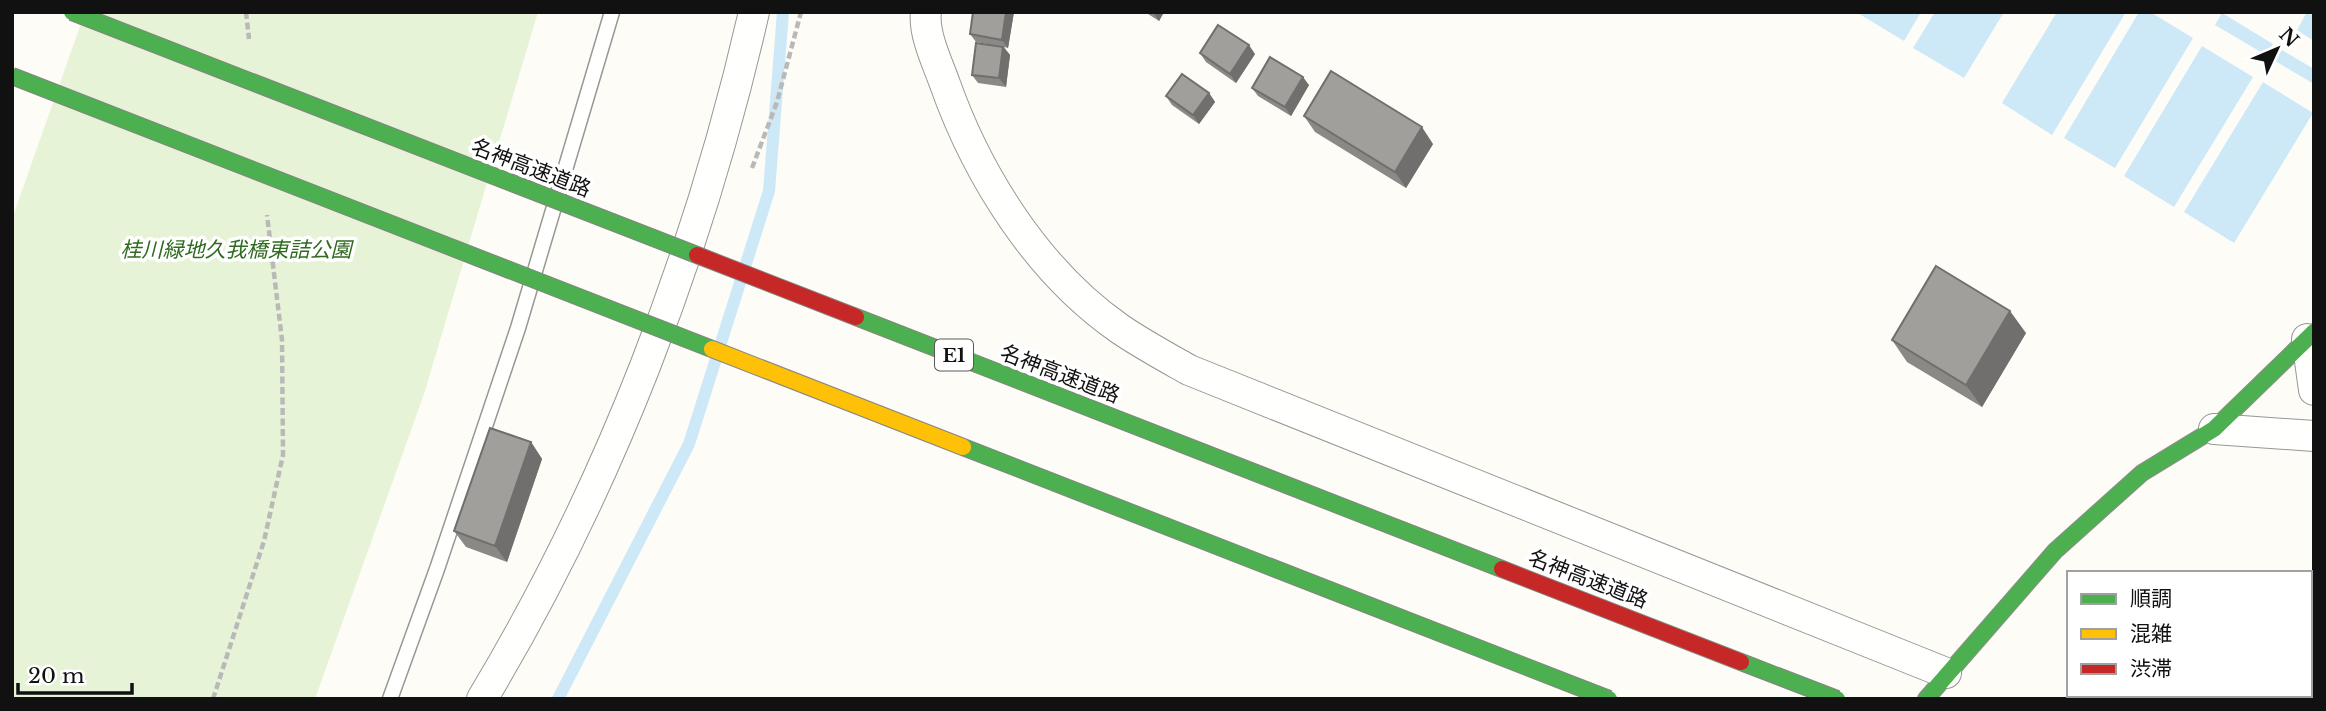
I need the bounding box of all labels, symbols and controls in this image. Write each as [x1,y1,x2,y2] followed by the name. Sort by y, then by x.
[2242,14,2312,84] north arrow
[2274,23,2303,52] text: N
[468,133,594,203] street label: 名神高速道路
[121,237,354,263] park label: 桂川緑地久我橋東詰公園
[997,339,1123,409] street label: 名神高速道路
[935,340,973,370] road number: E1
[1525,544,1651,614] street label: 名神高速道路
[2067,571,2312,697] legend
[2130,586,2172,612] text: 順調
[2130,621,2172,647] text: 混雑
[18,652,131,696] scale bar
[2130,656,2172,682] text: 渋滞
[28,663,85,689] text: 20 m

